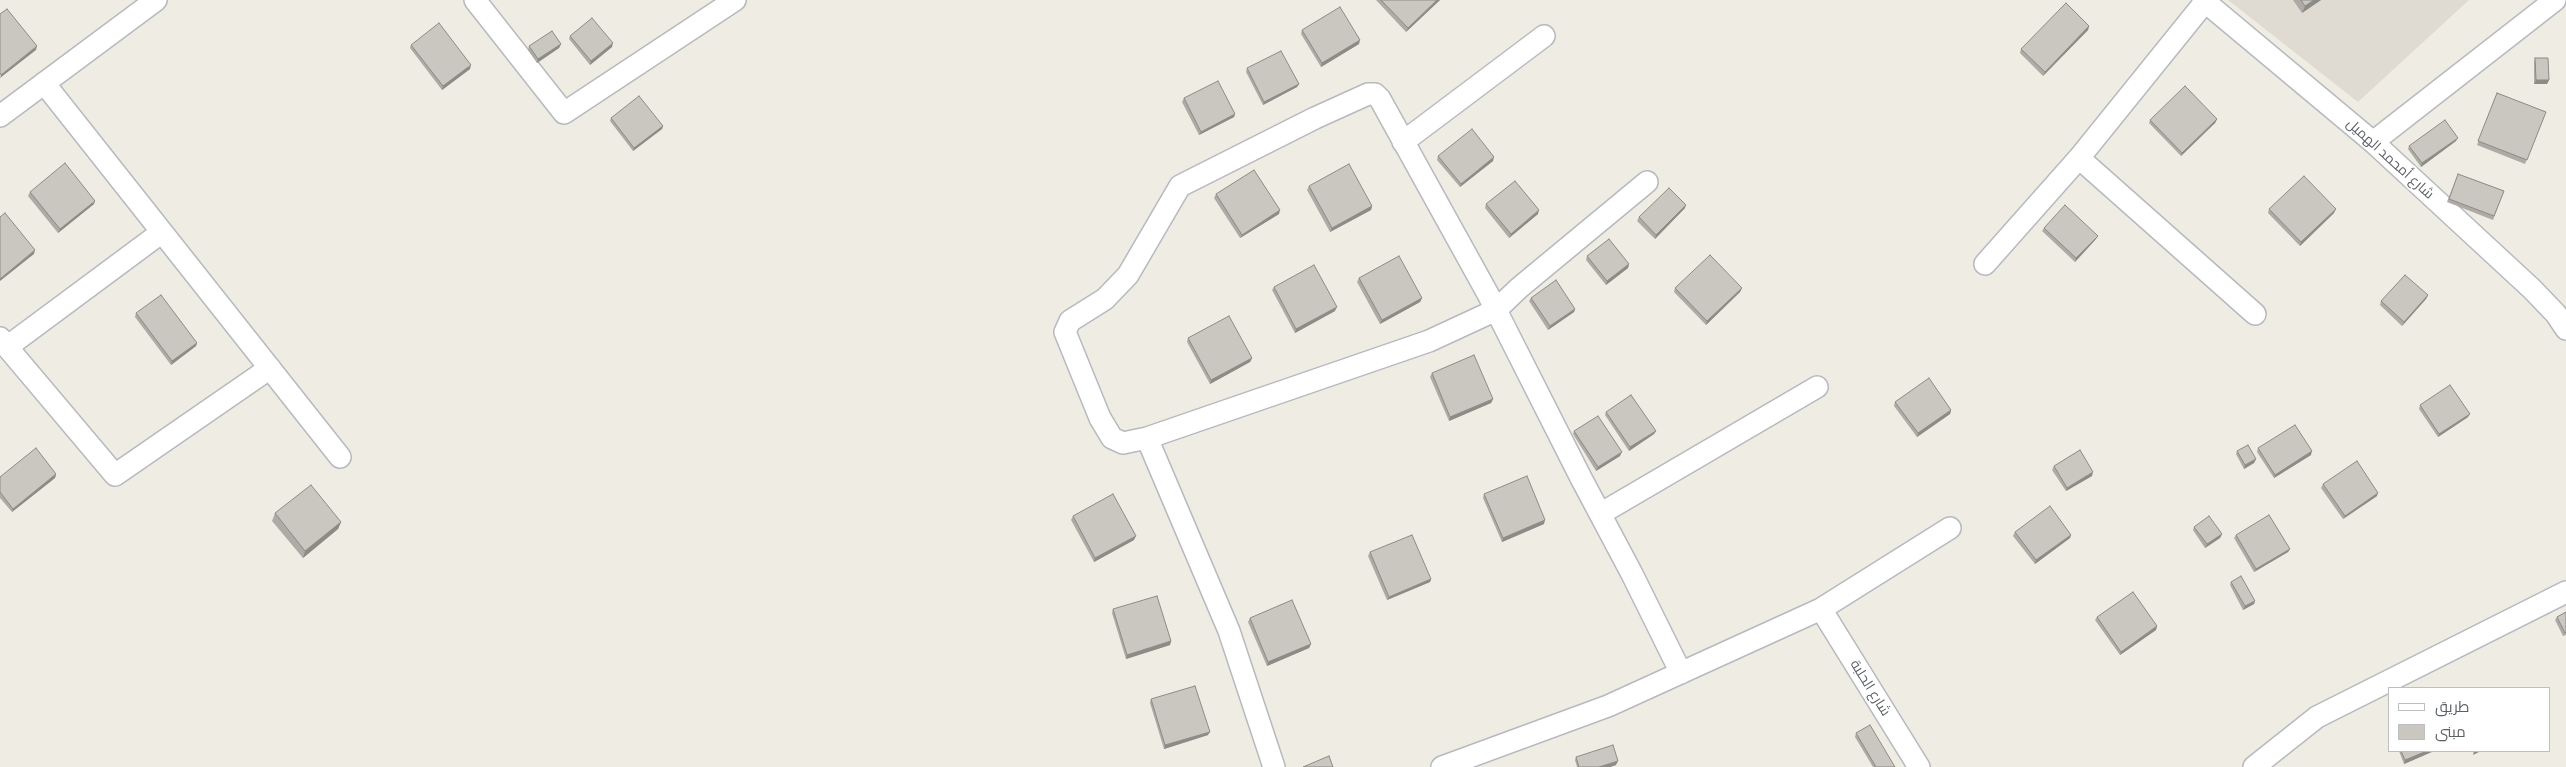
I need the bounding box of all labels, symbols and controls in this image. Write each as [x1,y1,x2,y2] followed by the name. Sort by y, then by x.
[2343,115,2437,203] street label: شارع أمحمد الهميل
[1846,657,1894,719] street label: شارع الحلبة
[2388,687,2551,752] legend
[2435,697,2469,716] text: طريق
[2435,722,2466,741] text: مبنى

